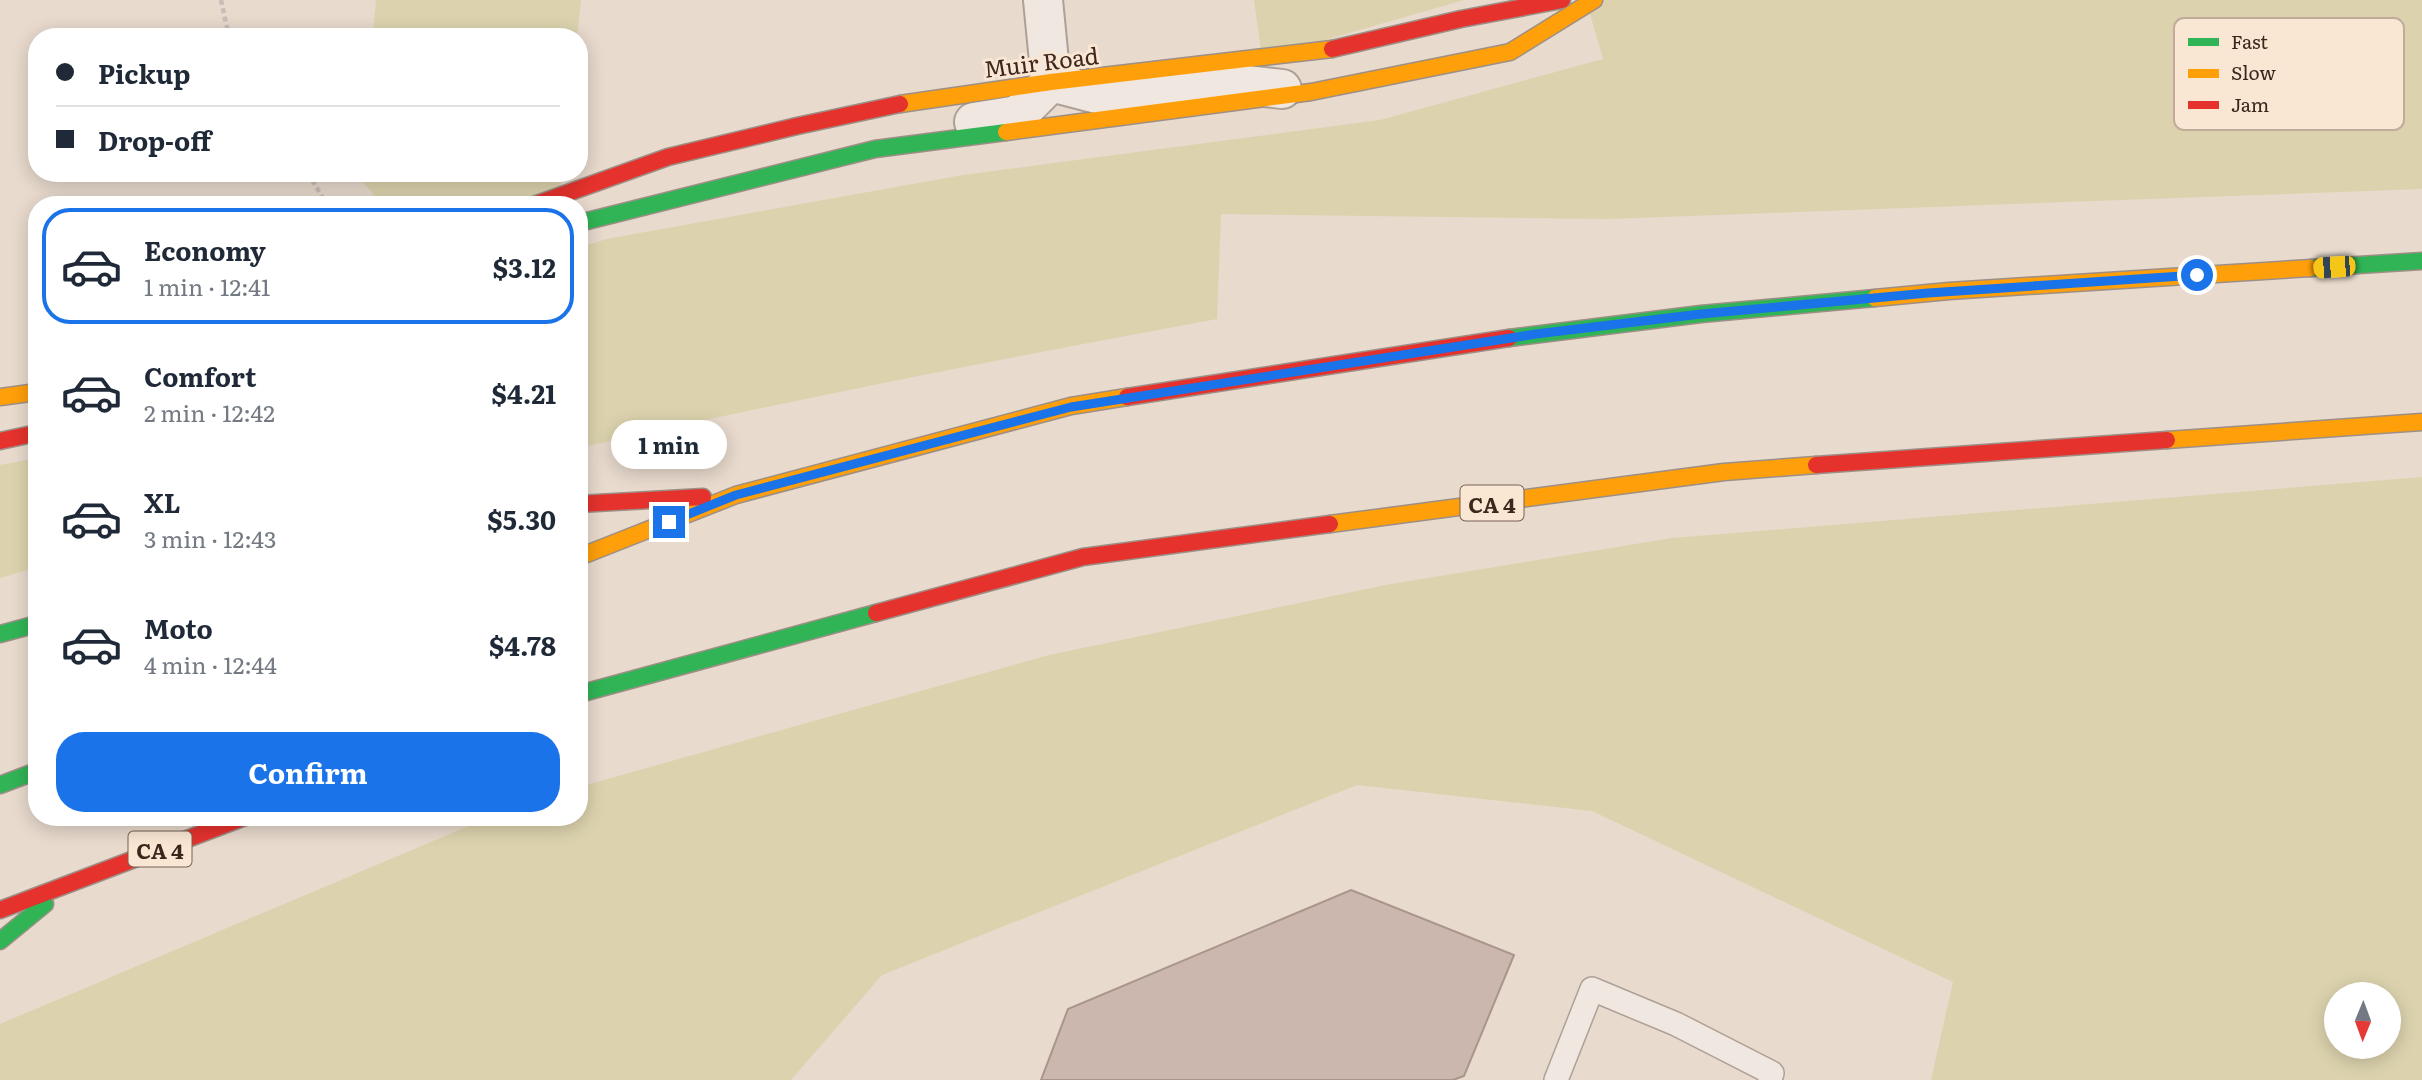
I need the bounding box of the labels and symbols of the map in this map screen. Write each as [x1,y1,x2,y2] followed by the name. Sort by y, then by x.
[2174,18,2404,130] legend
[2231,27,2268,55] text: Fast
[982,37,1100,85] street label: Muir Road
[2231,58,2276,86] text: Slow
[2231,90,2269,118] text: Jam
[2313,255,2356,279] car
[2181,259,2213,291] route start
[611,420,727,470] callout: 1 min
[1460,486,1524,520] road number: CA 4
[653,506,685,538] route end
[128,832,192,866] road number: CA 4
[2324,982,2401,1059] north arrow

